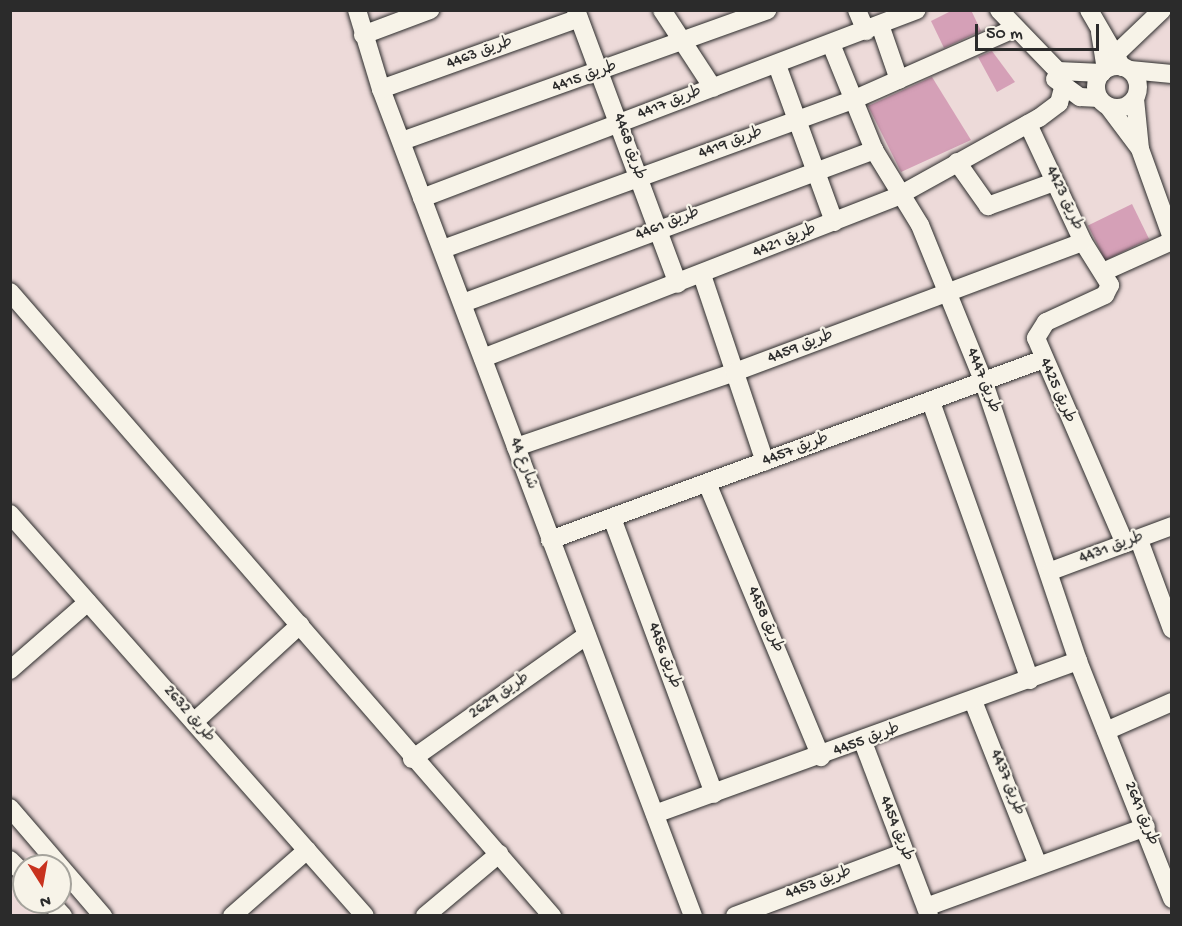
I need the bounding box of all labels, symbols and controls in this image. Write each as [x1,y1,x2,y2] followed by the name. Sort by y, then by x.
[978,12,1102,50] scale bar
[986,24,1023,45] text: 50 m
[444,33,516,75] street label: طريق 4463
[550,58,620,98] street label: طريق 4415
[635,83,705,125] street label: طريق 4417
[608,111,648,183] street label: طريق 4468
[696,124,766,164] street label: طريق 4419
[1040,164,1086,234] street label: طريق 4423
[633,204,703,246] street label: طريق 4461
[750,221,820,263] street label: طريق 4421
[765,327,837,369] street label: طريق 4459
[961,346,1003,416] street label: طريق 4447
[1034,356,1078,426] street label: طريق 4425
[760,430,832,472] street label: طريق 4457
[504,436,540,492] street label: شارع 44
[1077,528,1147,570] street label: طريق 4431
[742,584,786,656] street label: طريق 4458
[642,620,684,692] street label: طريق 4456
[466,669,534,725] street label: طريق 2629
[158,682,218,748] street label: طريق 2632
[831,720,903,762] street label: طريق 4455
[984,747,1028,819] street label: طريق 4437
[1118,779,1162,849] street label: طريق 2641
[874,794,916,864] street label: طريق 4454
[12,854,72,914] north arrow
[783,863,855,905] street label: طريق 4453
[38,890,52,911] text: N

